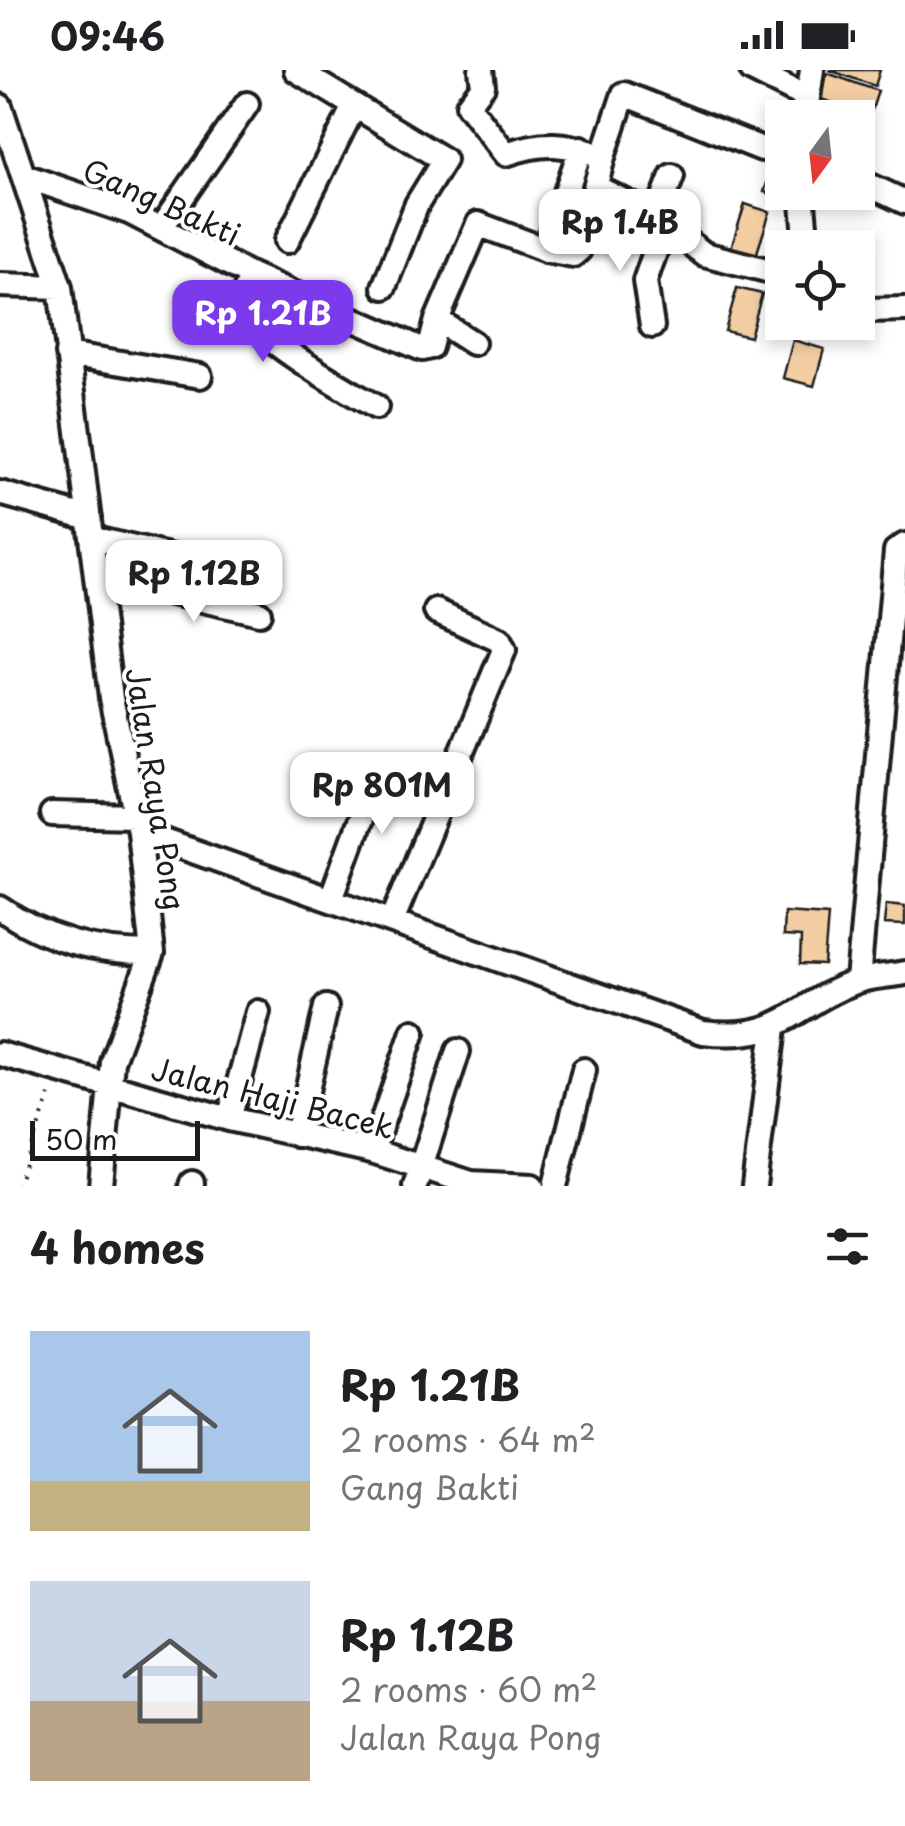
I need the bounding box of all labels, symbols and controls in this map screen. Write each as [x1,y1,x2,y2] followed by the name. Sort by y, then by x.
[50,7,165,64] text: 09:46
[765,100,875,210] north arrow
[765,100,875,340] map controls
[76,146,248,256] street label: Gang Bakti
[528,189,712,274] pin: Rp 1.4B
[561,197,679,245] text: Rp 1.4B
[765,230,875,340] button: locate
[160,280,366,365] pin: Rp 1.21B
[194,288,332,336] text: Rp 1.21B
[91,540,297,625] pin: Rp 1.12B
[128,548,261,596] text: Rp 1.12B
[116,664,198,914] street label: Jalan Raya Pong
[290,752,474,837] pin: Rp 801M
[312,760,452,808] text: Rp 801M
[147,1045,399,1149] street label: Jalan Haji Bacek
[30,1116,200,1160] scale bar
[45,1117,118,1160] text: 50 m
[30,1215,205,1278] text: 4 homes
[820,1219,875,1274] icon: filters
[340,1352,520,1415] text: Rp 1.21B
[110,1371,230,1491] icon: home
[340,1415,596,1463] text: 2 rooms · 64 m²
[340,1463,519,1511] text: Gang Bakti
[340,1602,515,1665] text: Rp 1.12B
[110,1621,230,1741] icon: home
[340,1665,597,1713] text: 2 rooms · 60 m²
[340,1713,602,1761] text: Jalan Raya Pong

